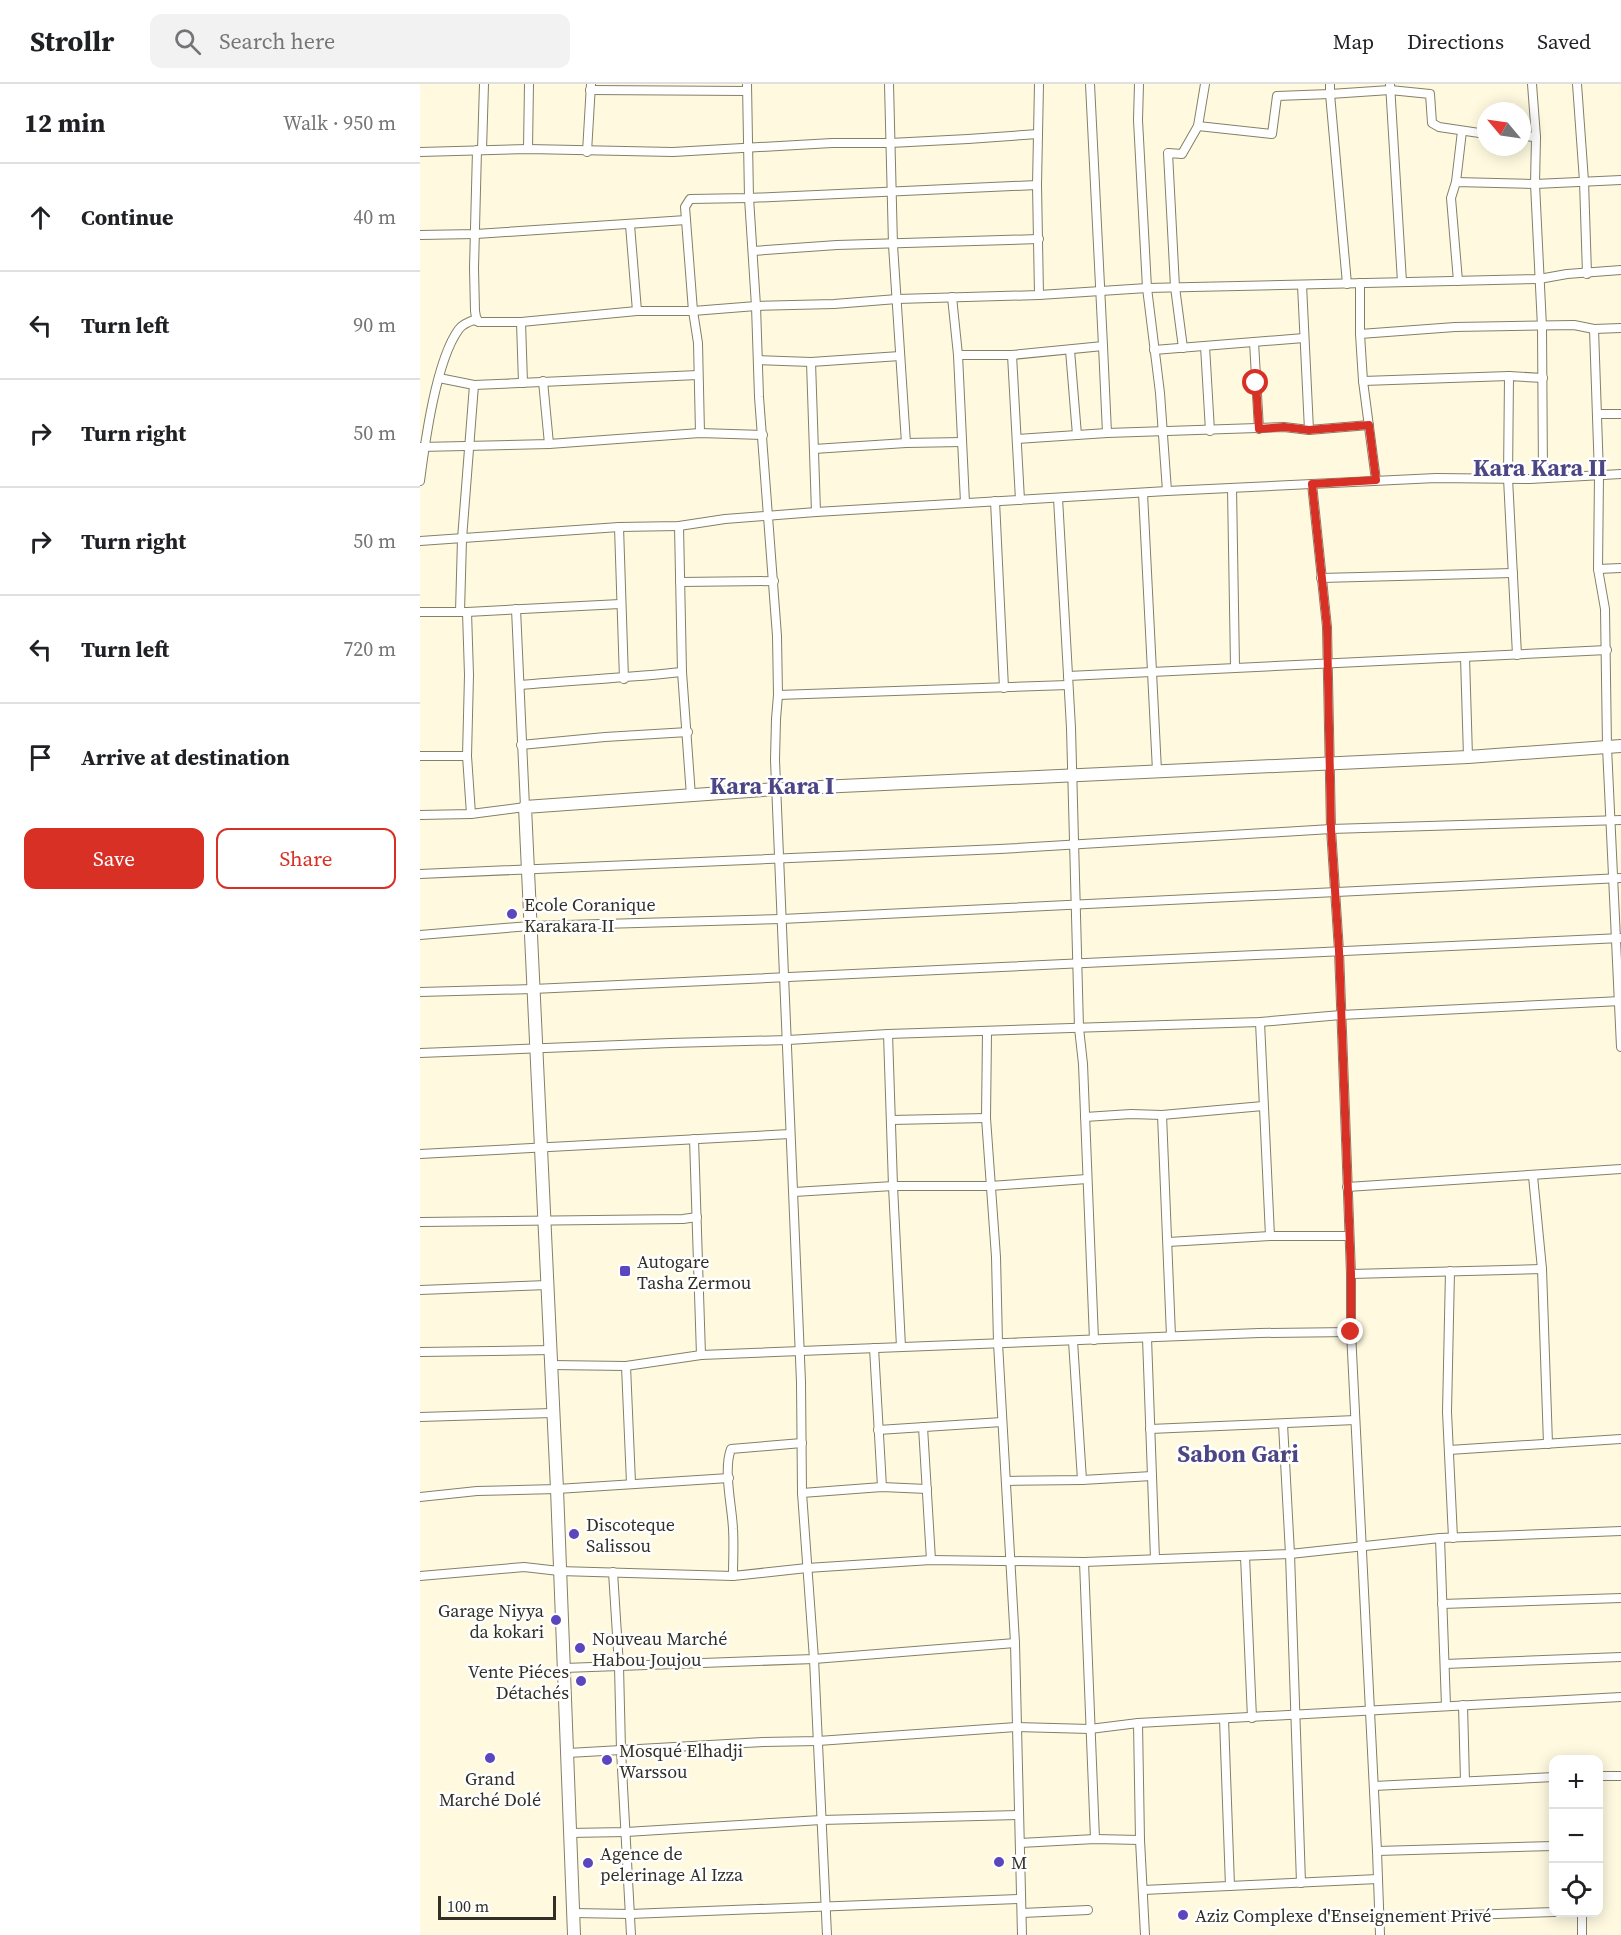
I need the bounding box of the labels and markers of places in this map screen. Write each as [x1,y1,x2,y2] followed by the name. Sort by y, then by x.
[524,892,656,938] place label: Ecole Coranique Karakara II
[505,907,519,921] marker: Ecole Coranique Karakara II
[637,1249,751,1295] place label: Autogare Tasha Zermou
[618,1264,632,1278] marker: Autogare Tasha Zermou
[586,1512,675,1558] place label: Discoteque Salissou
[567,1527,581,1541] marker: Discoteque Salissou
[438,1598,545,1644] place label: Garage Niyya da kokari
[549,1613,563,1627] marker: Garage Niyya da kokari
[592,1626,727,1672] place label: Nouveau Marché Habou Joujou
[573,1641,587,1655] marker: Nouveau Marché Habou Joujou
[468,1659,569,1705] place label: Vente Piéces Détachés
[574,1674,588,1688] marker: Vente Piéces Détachés
[619,1738,743,1784] place label: Mosqué Elhadji Warssou
[483,1751,497,1765] marker: Grand Marché Dolé
[600,1753,614,1767] marker: Mosqué Elhadji Warssou
[439,1766,541,1812] place label: Grand Marché Dolé
[600,1841,744,1887] place label: Agence de pelerinage Al Izza
[1011,1850,1027,1875] place label: M
[992,1855,1006,1869] marker: M
[581,1856,595,1870] marker: Agence de pelerinage Al Izza
[1195,1903,1491,1928] place label: Aziz Complexe d'Enseignement Privé
[1176,1908,1190,1922] marker: Aziz Complexe d'Enseignement Privé

